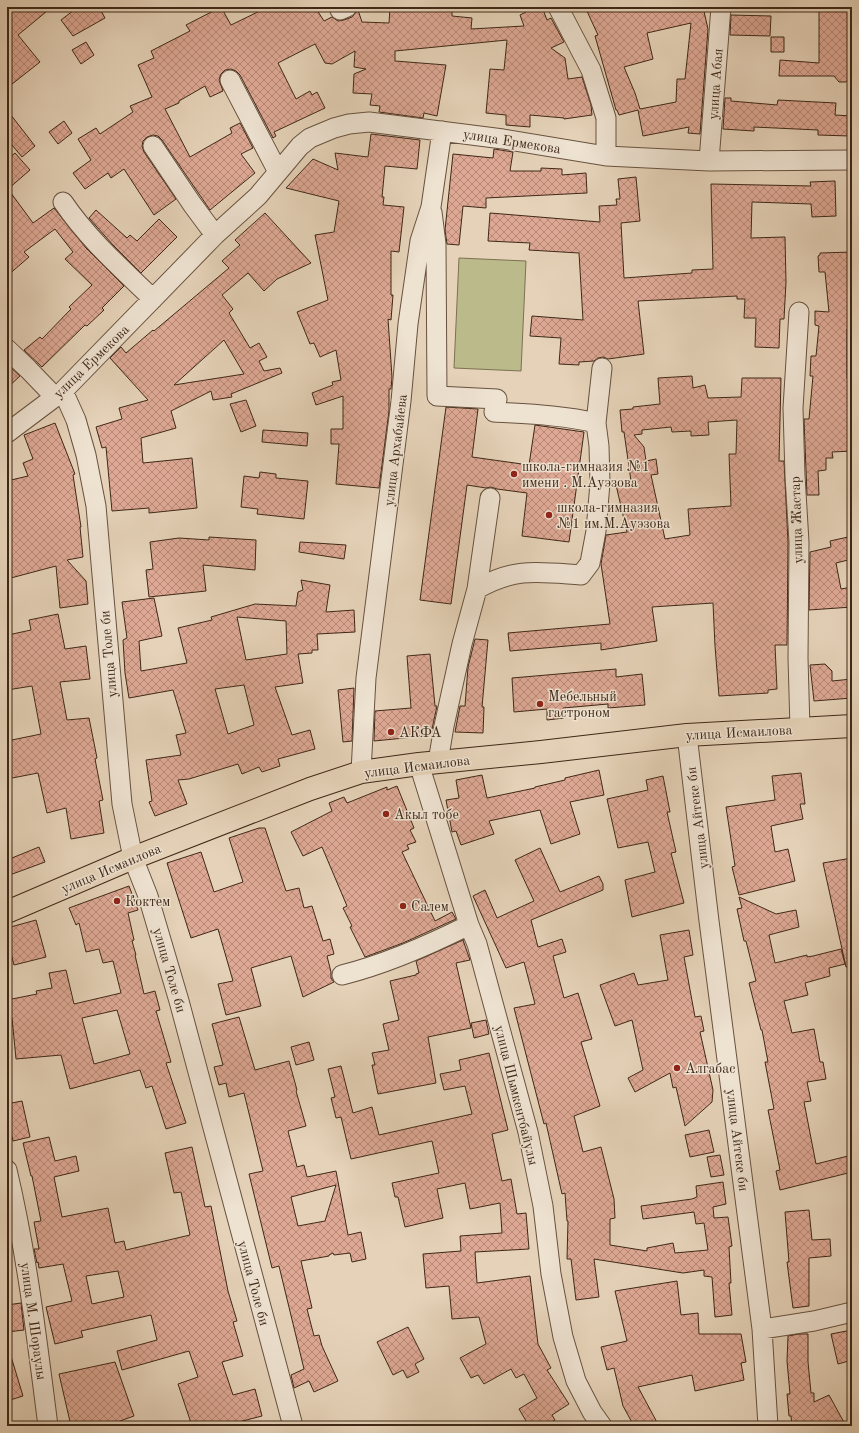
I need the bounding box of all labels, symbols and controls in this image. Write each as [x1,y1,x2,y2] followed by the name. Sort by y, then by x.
[707,48,725,120] street label: улица Абая
[462,127,562,157] street label: улица Ермекова
[51,322,132,401] street label: улица Ермекова
[382,393,410,507] street label: улица Архабайева
[522,460,650,490] place label: школа-гимназия №1 имени . М.Ауэзова
[509,469,519,479] marker: школа-гимназия №1 имени . М.Ауэзова
[788,476,806,564] street label: улица Жастар
[557,501,670,531] place label: школа-гимназия №1 им.М.Ауэзова
[544,510,554,520] marker: школа-гимназия №1 им.М.Ауэзова
[98,610,120,698] street label: улица Толе би
[548,690,617,720] place label: Мебельный гастроном
[535,699,545,709] marker: Мебельный гастроном
[685,723,793,743] street label: улица Исмаилова
[399,726,442,740] place label: АКФА
[386,727,396,737] marker: АКФА
[363,754,471,780] street label: улица Исмаилова
[685,766,711,870] street label: улица Айтеке би
[394,808,459,822] place label: Акыл тобе
[381,809,391,819] marker: Акыл тобе
[60,842,163,896] street label: улица Исмаилова
[125,895,170,909] place label: Коктем
[112,896,122,906] marker: Коктем
[411,900,449,914] place label: Салем
[398,901,408,911] marker: Салем
[150,926,188,1014] street label: улица Толе би
[492,1024,540,1167] street label: улица Шымкентбайулы
[685,1062,735,1076] place label: Алгабас
[672,1063,682,1073] marker: Алгабас
[724,1088,750,1192] street label: улица Айтеке би
[235,1239,271,1327] street label: улица Толе би
[18,1261,48,1381] street label: улица М. Шораулы

